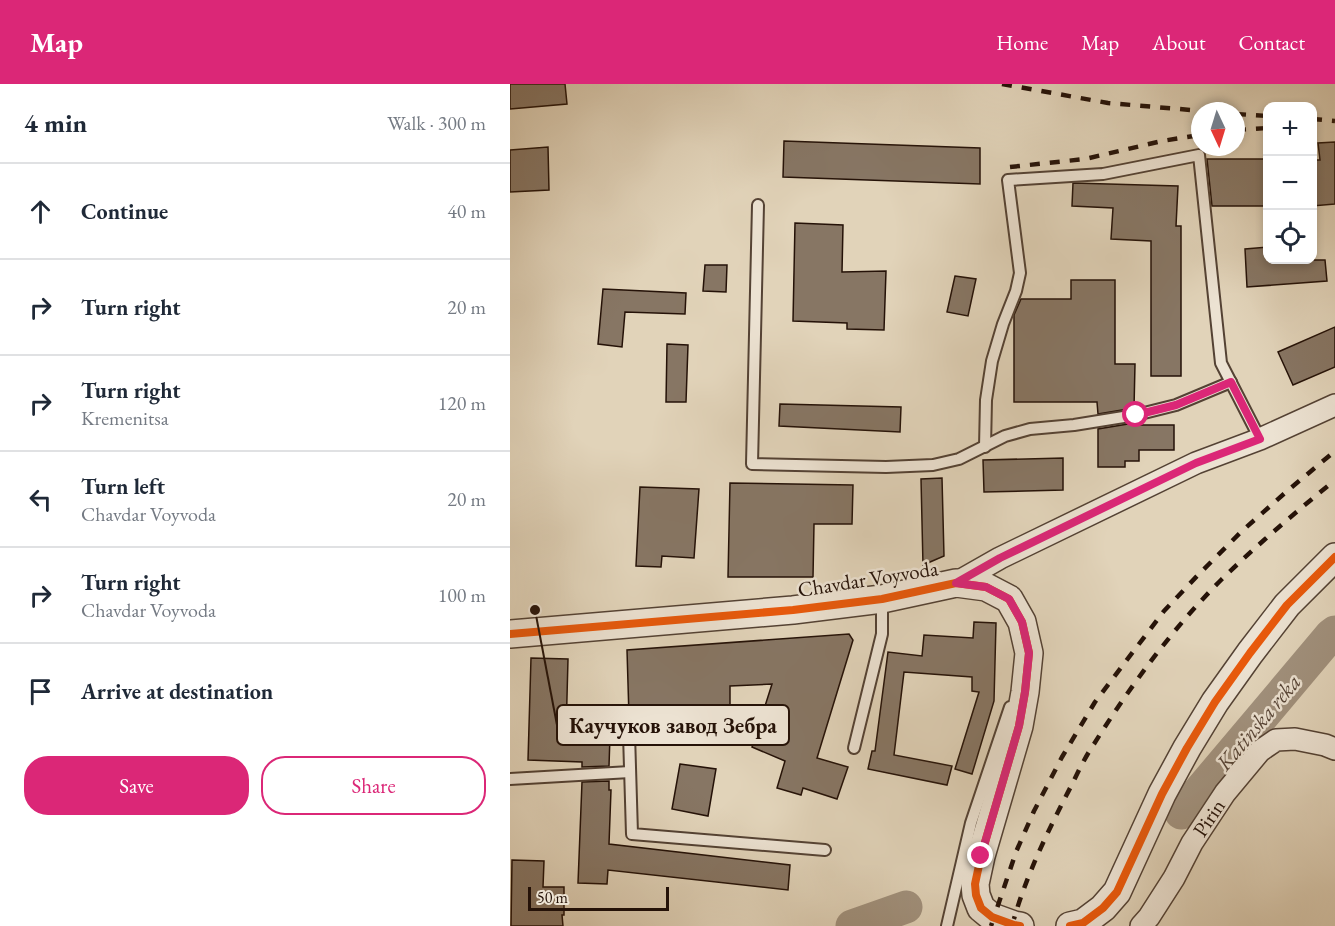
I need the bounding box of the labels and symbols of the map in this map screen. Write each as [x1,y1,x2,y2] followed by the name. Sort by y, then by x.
[1191,102,1245,156] north arrow
[1122,401,1148,427] route start
[796,554,941,603] street label: Chavdar Voyvoda
[1209,668,1307,777] water label: Katinska reka
[557,705,789,745] callout: Каучуков завод Зебра
[569,711,777,740] text: Каучуков завод Зебра
[1186,794,1231,842] street label: Pirin
[967,842,993,868] route end
[528,884,669,912] scale bar

